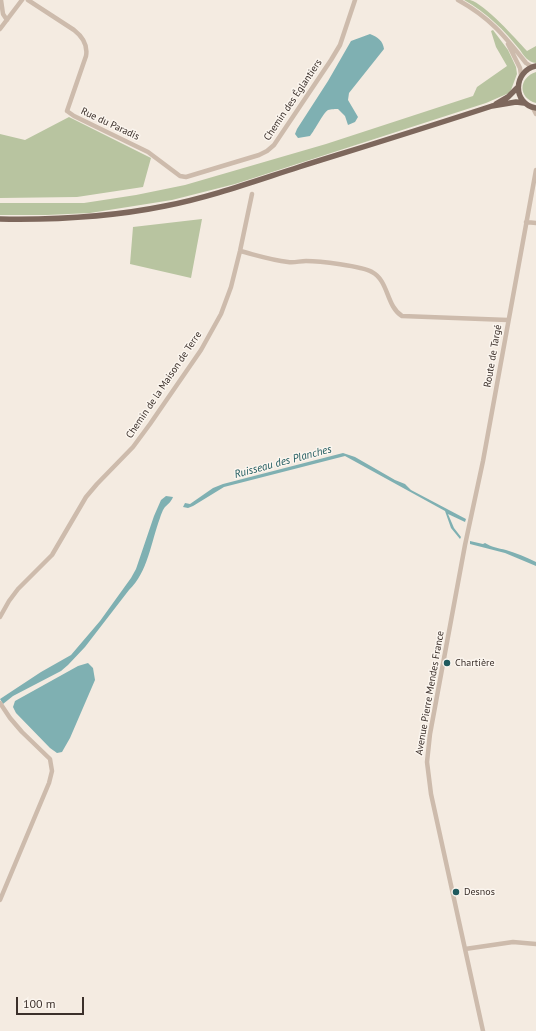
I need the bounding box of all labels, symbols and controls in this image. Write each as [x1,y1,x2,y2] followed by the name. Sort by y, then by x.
[261,57,325,143] street label: Chemin des Églantiers
[79,105,141,143] street label: Rue du Paradis
[482,324,504,388] street label: Route de Targé
[124,329,204,441] street label: Chemin de la Maison de Terre
[233,443,333,481] water label: Ruisseau des Planches
[413,630,447,756] street label: Avenue Pierre Mendes France
[455,657,494,669] place label: Chartière
[442,658,452,668] marker: Chartière
[464,886,495,898] place label: Desnos
[451,887,461,897] marker: Desnos
[18,989,86,1015] scale bar
[23,996,56,1011] text: 100 m

